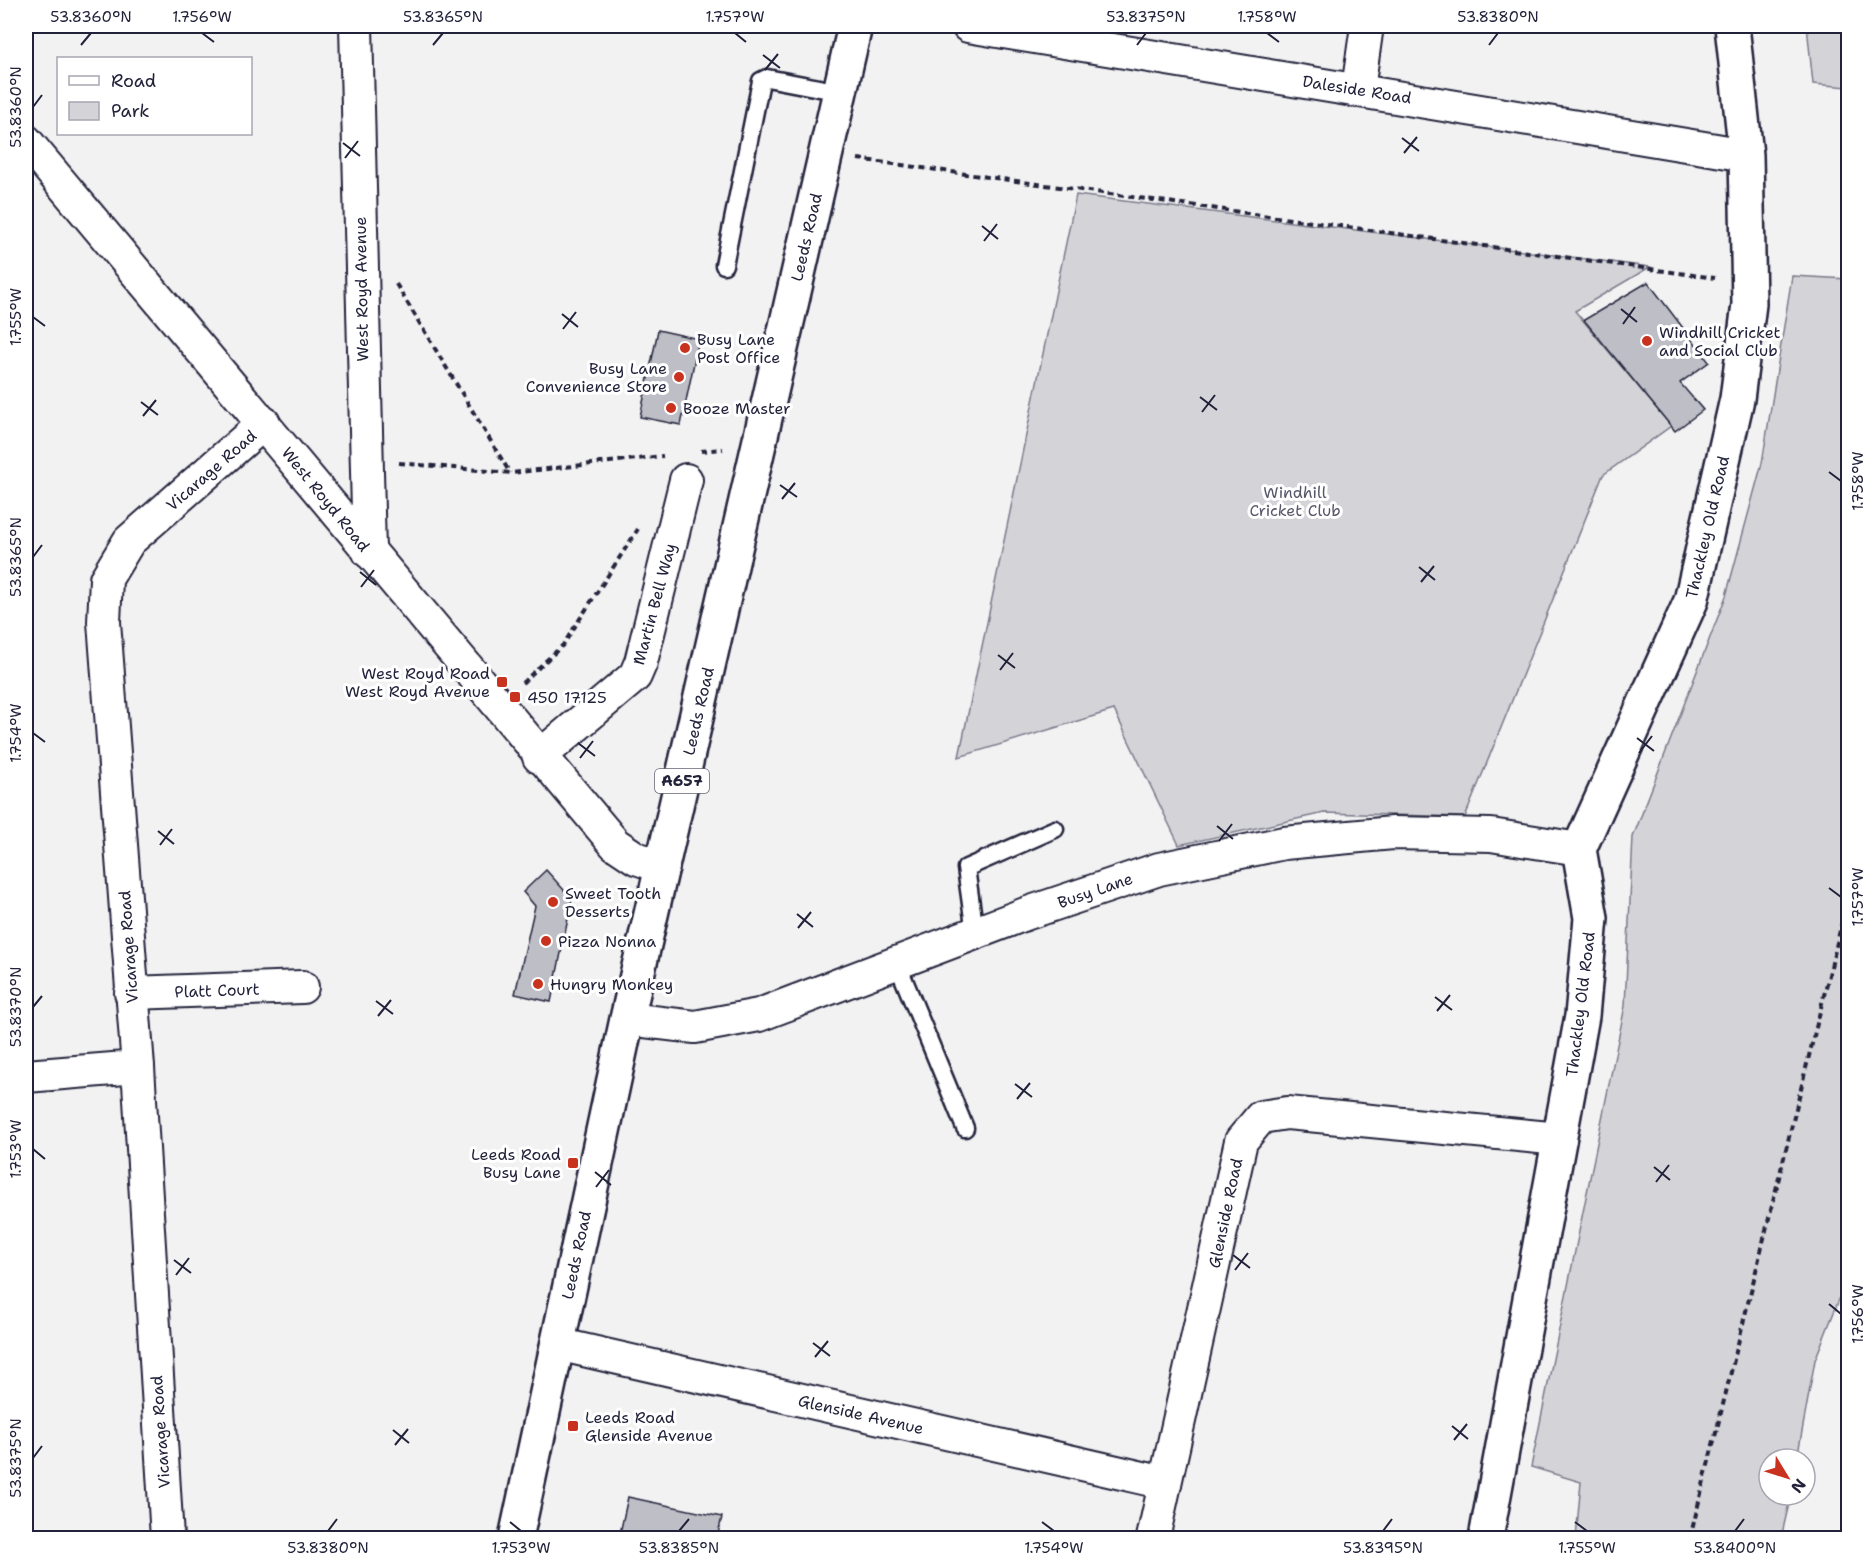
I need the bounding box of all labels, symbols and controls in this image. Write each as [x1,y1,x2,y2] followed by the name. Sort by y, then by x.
[50,7,132,27] text: 53.8360°N
[172,7,232,27] text: 1.756°W
[403,7,483,27] text: 53.8365°N
[705,7,765,27] text: 1.757°W
[1106,7,1186,27] text: 53.8375°N
[1237,7,1297,27] text: 1.758°W
[1457,7,1539,27] text: 53.8380°N
[57,57,252,135] legend
[6,66,26,148] text: 53.8360°N
[111,69,156,93] text: Road
[1301,71,1413,108] street label: Daleside Road
[111,99,150,123] text: Park
[786,191,827,283] street label: Leeds Road
[350,216,373,362] street label: West Royd Avenue
[6,288,26,346] text: 1.755°W
[1659,322,1781,361] place label: Windhill Cricket and Social Club
[697,329,780,368] place label: Busy Lane Post Office
[1640,334,1654,348] marker: Windhill Cricket and Social Club
[678,341,692,355] marker: Busy Lane Post Office
[526,358,667,397] place label: Busy Lane Convenience Store
[672,370,686,384] marker: Busy Lane Convenience Store
[683,398,791,419] place label: Booze Master
[664,401,678,415] marker: Booze Master
[162,425,261,515] street label: Vicarage Road
[277,443,374,556] street label: West Royd Road
[1848,451,1868,511] text: 1.758°W
[1681,454,1734,601] street label: Thackley Old Road
[1249,482,1341,521] park label: Windhill Cricket Club
[6,517,26,597] text: 53.8365°N
[628,541,681,667] street label: Martin Bell Way
[345,663,490,702] place label: West Royd Road West Royd Avenue
[678,665,719,757] street label: Leeds Road
[495,675,509,689] marker: West Royd Road West Royd Avenue
[527,687,607,708] place label: 450 17125
[508,690,522,704] marker: 450 17125
[6,703,26,763] text: 1.754°W
[655,769,709,793] road number: A657
[1848,867,1868,927] text: 1.757°W
[1055,868,1135,913] street label: Busy Lane
[565,883,661,922] place label: Sweet Tooth Desserts
[114,890,143,1004] street label: Vicarage Road
[546,895,560,909] marker: Sweet Tooth Desserts
[1561,930,1600,1078] street label: Thackley Old Road
[558,931,656,952] place label: Pizza Nonna
[539,934,553,948] marker: Pizza Nonna
[6,967,26,1047] text: 53.8370°N
[550,974,673,995] place label: Hungry Monkey
[531,977,545,991] marker: Hungry Monkey
[174,979,260,1002] street label: Platt Court
[6,1119,26,1179] text: 1.753°W
[471,1144,561,1183] place label: Leeds Road Busy Lane
[566,1156,580,1170] marker: Leeds Road Busy Lane
[1204,1156,1247,1270] street label: Glenside Road
[557,1209,596,1301] street label: Leeds Road
[1848,1284,1868,1344] text: 1.756°W
[146,1375,175,1489] street label: Vicarage Road
[796,1390,926,1439] street label: Glenside Avenue
[585,1407,713,1446] place label: Leeds Road Glenside Avenue
[6,1418,26,1498] text: 53.8375°N
[566,1419,580,1433] marker: Leeds Road Glenside Avenue
[1757,1447,1817,1507] north arrow
[1786,1474,1811,1497] text: N
[287,1538,369,1558] text: 53.8380°N
[491,1538,551,1558] text: 1.753°W
[639,1538,719,1558] text: 53.8385°N
[1024,1538,1084,1558] text: 1.754°W
[1343,1538,1423,1558] text: 53.8395°N
[1558,1538,1616,1558] text: 1.755°W
[1694,1538,1776,1558] text: 53.8400°N

